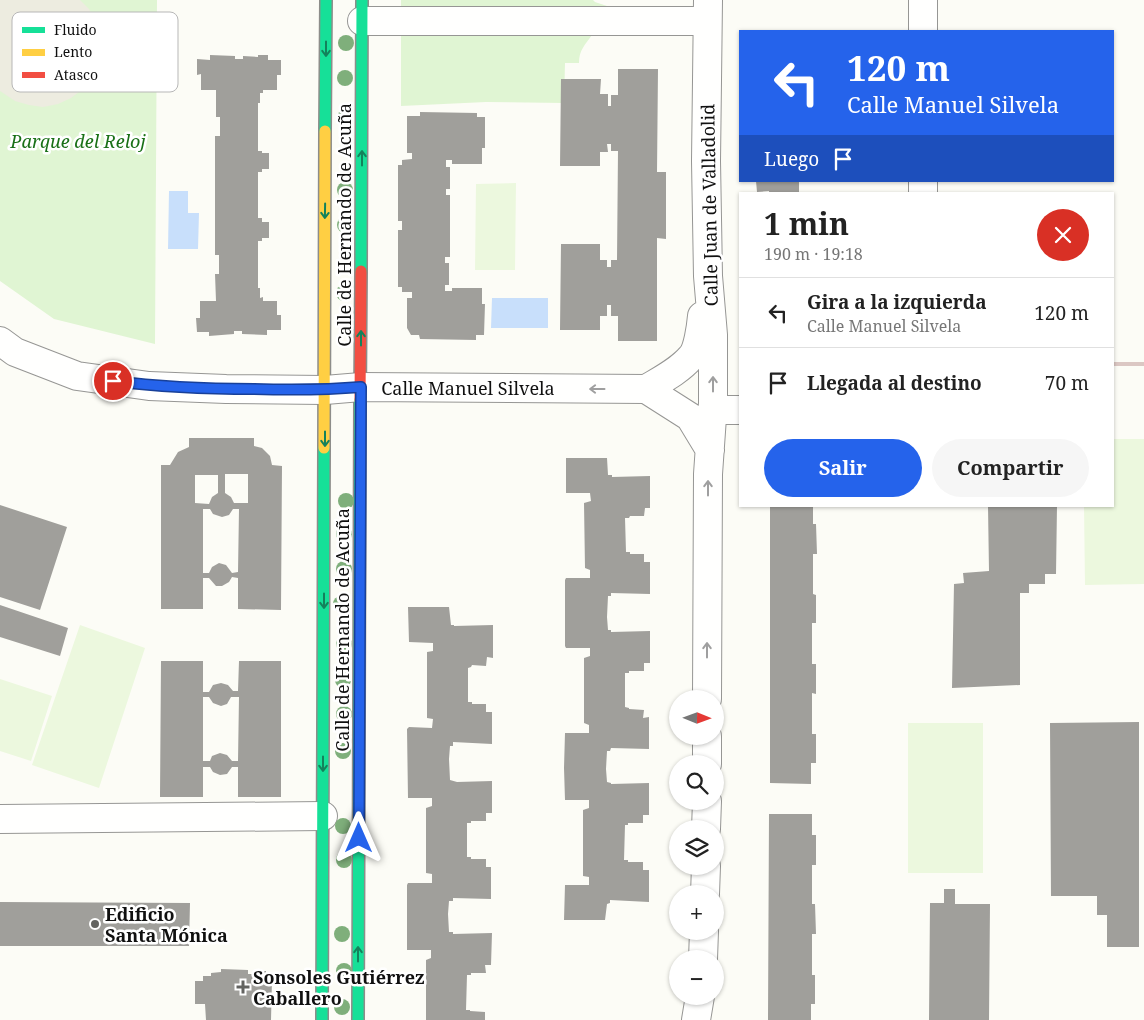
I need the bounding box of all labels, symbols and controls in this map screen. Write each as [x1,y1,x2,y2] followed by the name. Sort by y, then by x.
[12,12,178,92] legend
[54,20,97,39] text: Fluido
[321,40,331,56] one-way arrow
[54,42,92,61] text: Lento
[847,44,950,91] text: 120 m
[764,50,829,115] icon: left
[54,65,98,84] text: Atasco
[847,89,1059,119] text: Calle Manuel Silvela
[332,103,356,347] street label: Calle de Hernando de Acuña
[695,103,723,307] street label: Calle Juan de Valladolid
[9,129,146,153] park label: Parque del Reloj
[829,145,857,173] icon: arrive
[764,146,819,172] text: Luego
[357,151,367,167] one-way arrow
[320,202,330,219] one-way arrow
[764,203,849,244] text: 1 min
[1037,209,1089,261] button: close
[764,243,863,265] text: 190 m · 19:18
[807,289,987,315] text: Gira a la izquierda
[764,299,792,327] icon: left
[1034,300,1089,326] text: 120 m
[807,315,961,337] text: Calle Manuel Silvela
[356,331,366,347] one-way arrow
[92,360,134,402] pin
[99,367,127,395] icon: arrive
[764,369,792,397] icon: arrive
[807,370,982,396] text: Llegada al destino
[1045,370,1089,396] text: 70 m
[381,376,555,400] street label: Calle Manuel Silvela
[708,376,718,392] one-way arrow
[589,384,606,394] one-way arrow
[320,430,330,447] one-way arrow
[764,439,922,497] button: Salir
[932,439,1089,497] button: Compartir
[703,480,712,496] one-way arrow
[330,508,354,752] street label: Calle de Hernando de Acuña
[319,593,329,609] one-way arrow
[702,642,712,658] one-way arrow
[669,690,724,745] north arrow
[669,690,724,1005] map controls
[669,755,724,810] button: search
[318,756,328,772] one-way arrow
[332,811,384,863] position arrow
[669,820,724,875] button: layers
[669,885,724,940] button: +
[105,902,228,947] place label: Edificio Santa Mónica
[89,918,101,930] marker: Edificio Santa Mónica
[353,946,363,962] one-way arrow
[669,950,724,1005] button: −
[253,965,425,1010] place label: Sonsoles Gutiérrez Caballero
[237,981,249,993] marker: Sonsoles Gutiérrez Caballero

